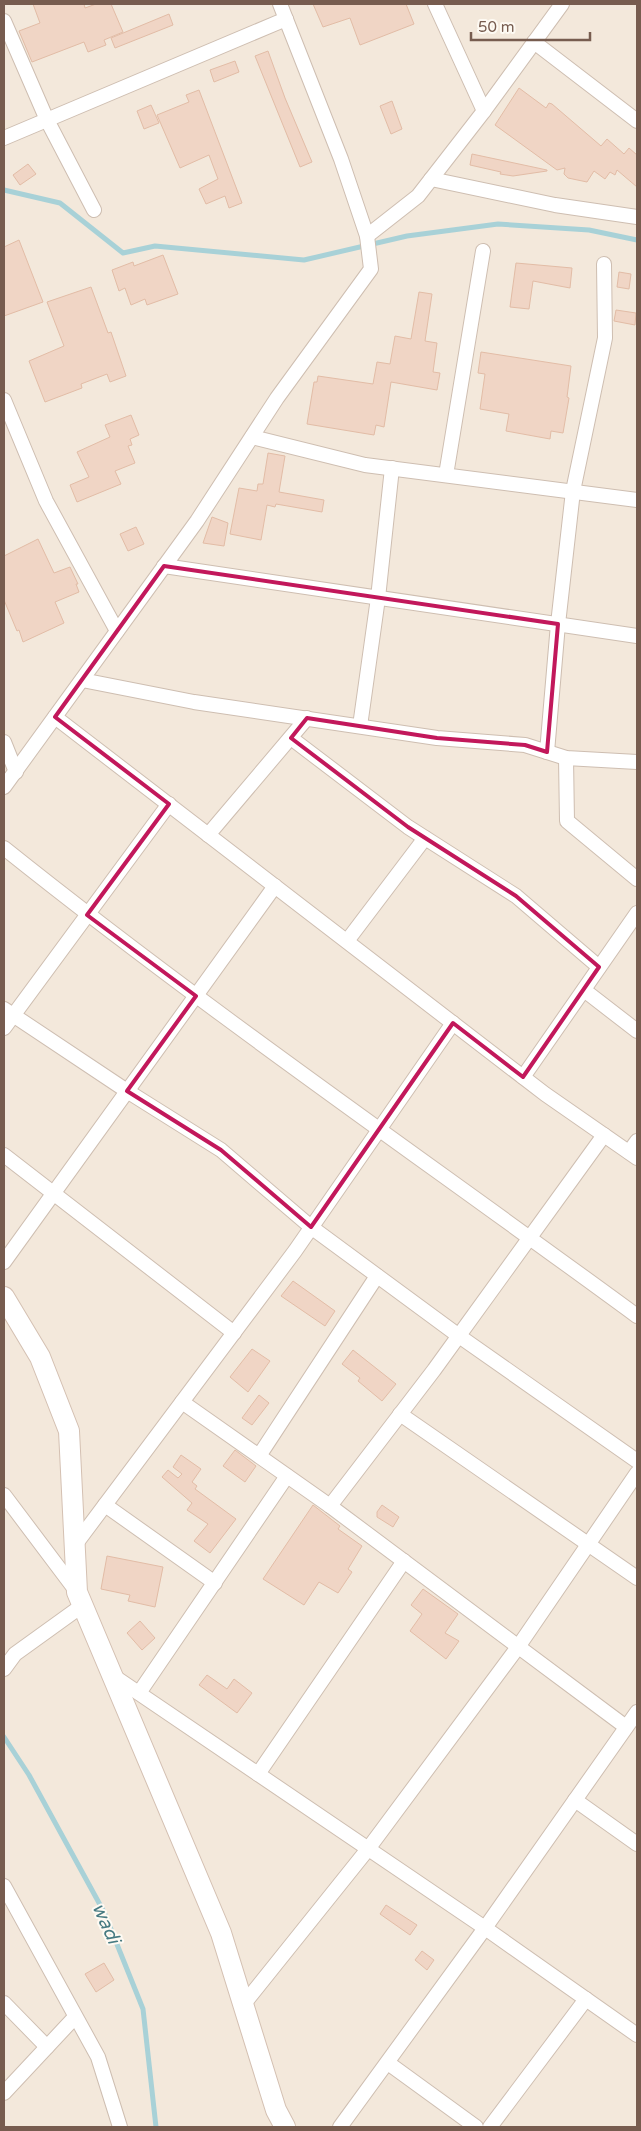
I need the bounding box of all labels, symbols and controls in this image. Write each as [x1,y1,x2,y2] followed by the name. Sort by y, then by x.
[471,10,590,42] scale bar
[478,18,515,36] text: 50 m
[87,1900,126,1949] water label: wadi

